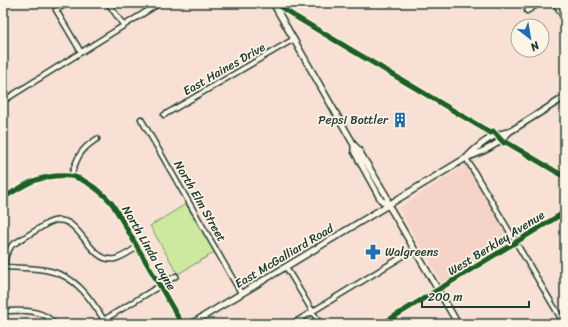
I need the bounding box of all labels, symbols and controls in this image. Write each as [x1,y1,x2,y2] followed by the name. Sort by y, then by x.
[510,18,550,58] north arrow
[178,36,270,102] street label: East Haines Drive
[526,36,544,56] text: N
[318,109,389,131] place label: Pepsi Bottler
[391,111,409,129] building icon: Pepsi Bottler
[168,156,232,246] street label: North Elm Street
[116,201,182,295] street label: North Linda Layne
[443,204,549,282] street label: West Berkley Avenue
[230,217,338,294] street label: East McGalliard Road
[385,241,439,263] place label: Walgreens
[364,243,382,261] pharmacy icon: Walgreens
[422,283,529,309] scale bar
[428,286,462,308] text: 200 m

